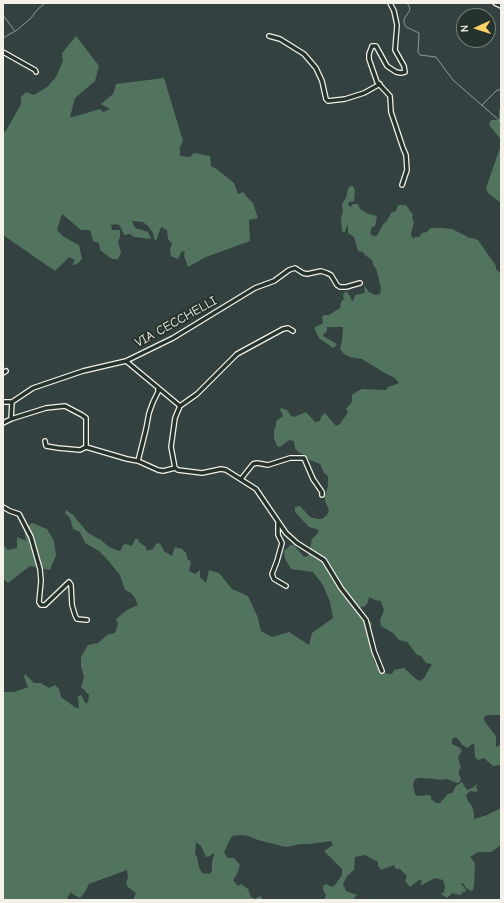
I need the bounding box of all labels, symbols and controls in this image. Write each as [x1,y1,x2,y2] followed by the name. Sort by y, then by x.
[456,8,496,48] north arrow
[458,25,471,33] text: N
[132,293,220,351] street label: VIA CECCHELLI

